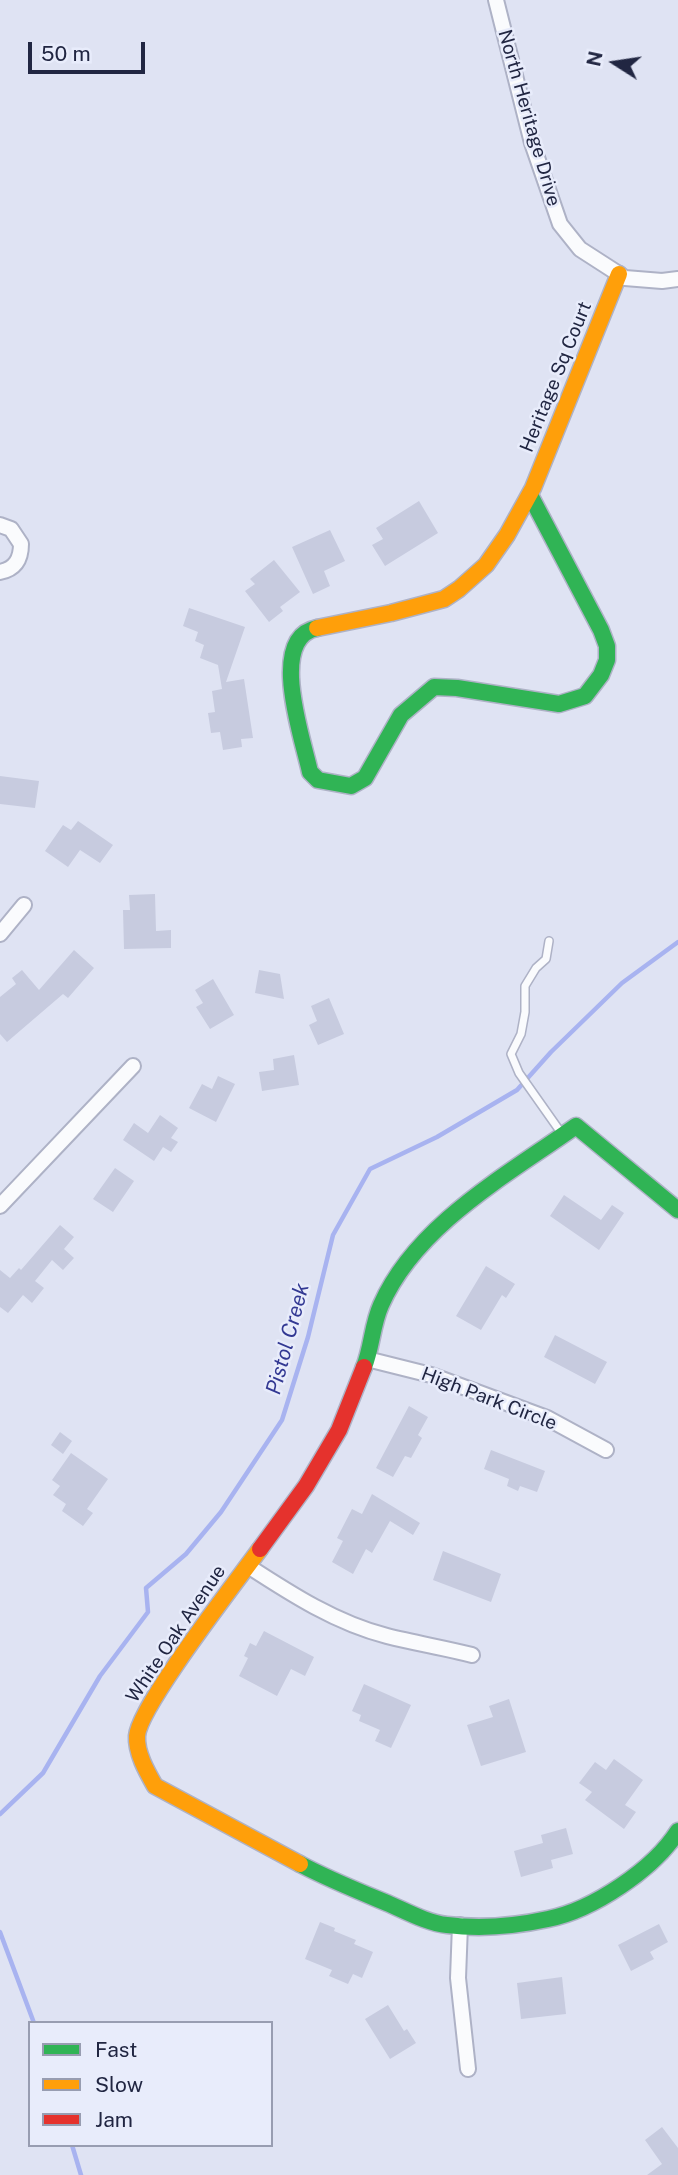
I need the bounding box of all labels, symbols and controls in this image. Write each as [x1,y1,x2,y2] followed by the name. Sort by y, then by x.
[493,27,565,209] street label: North Heritage Drive
[32,28,149,72] scale bar
[580,28,650,98] north arrow
[41,41,91,66] text: 50 m
[582,49,607,68] text: N
[515,298,597,456] street label: Heritage Sq Court
[261,1281,315,1397] water label: Pistol Creek
[418,1363,560,1435] street label: High Park Circle
[122,1561,230,1707] street label: White Oak Avenue
[28,2021,273,2147] legend
[95,2037,137,2062] text: Fast
[95,2072,143,2097] text: Slow
[95,2107,133,2132] text: Jam

